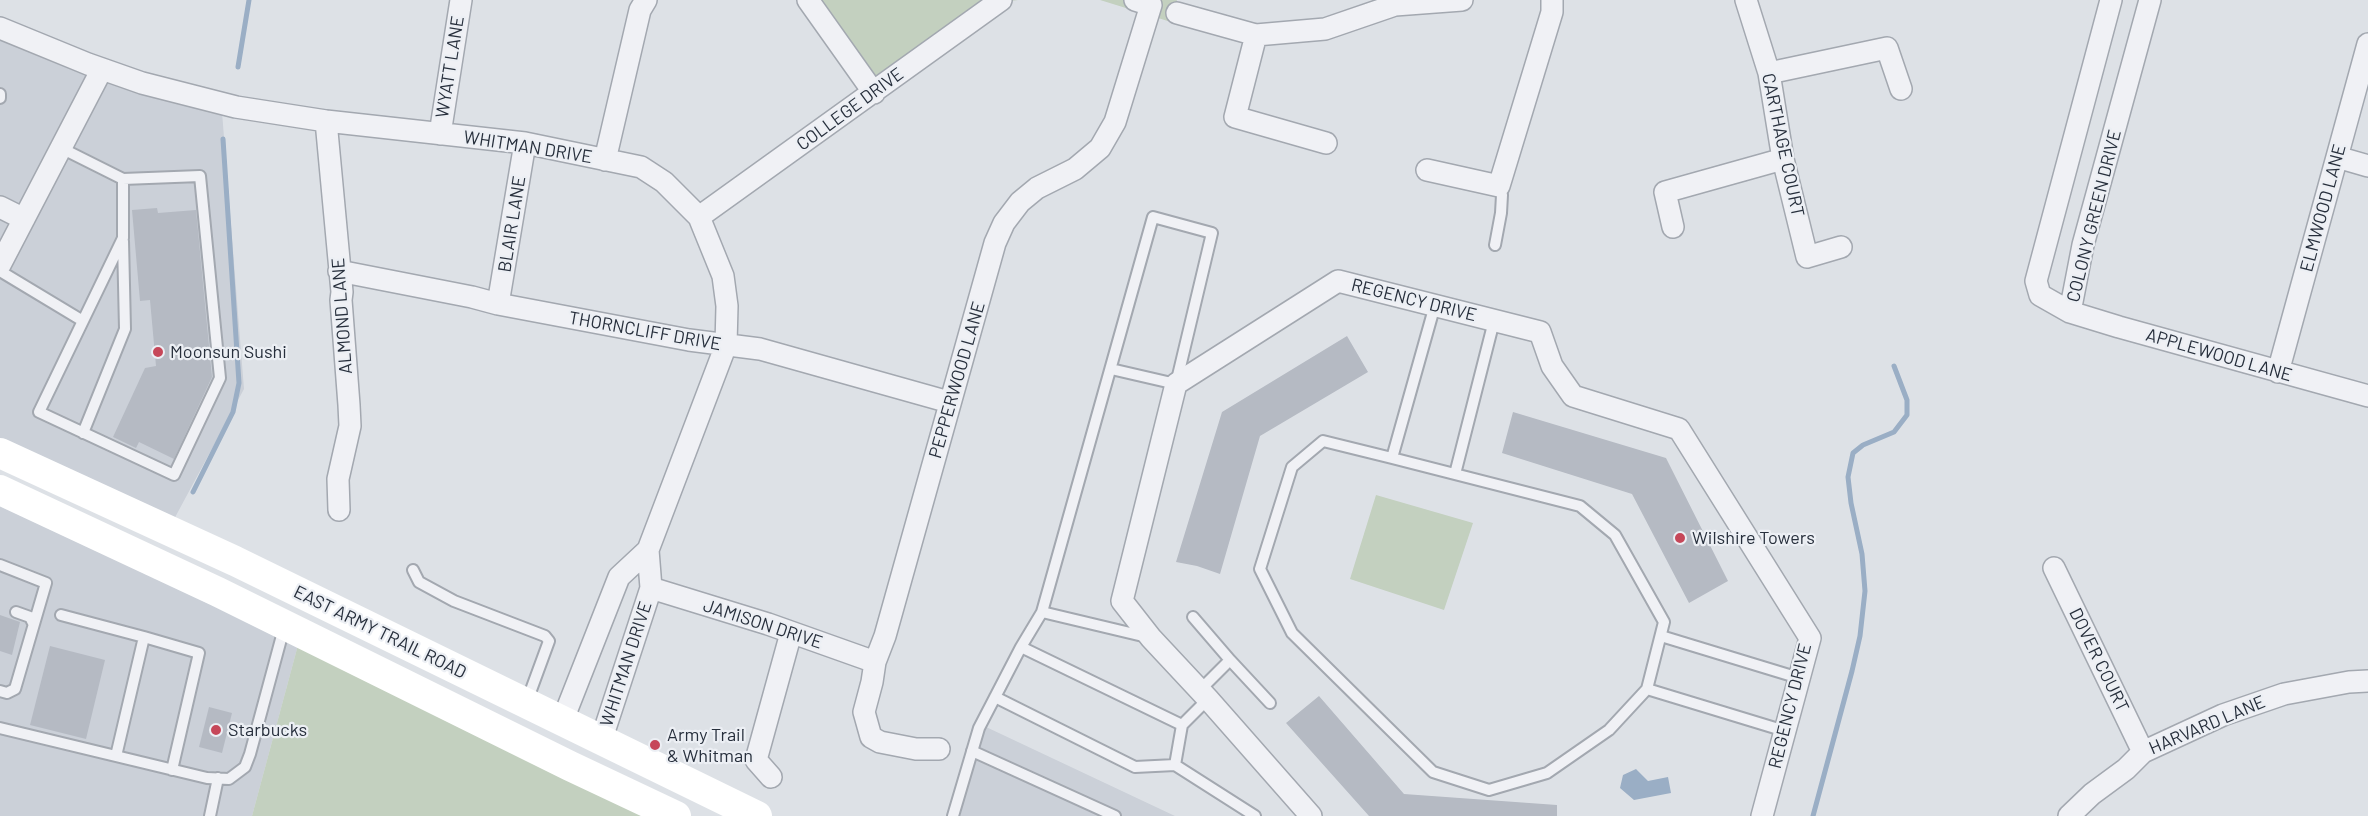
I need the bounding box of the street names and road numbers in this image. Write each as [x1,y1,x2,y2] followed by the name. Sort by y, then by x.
[431,14,469,120] street label: WYATT LANE
[792,63,908,155] street label: COLLEGE DRIVE
[1757,71,1809,219] street label: CARTHAGE COURT
[462,126,594,168] street label: WHITMAN DRIVE
[2062,127,2126,305] street label: COLONY GREEN DRIVE
[2296,142,2350,274] street label: ELMWOOD LANE
[494,174,530,274] street label: BLAIR LANE
[327,257,357,375] street label: ALMOND LANE
[1349,274,1479,326] street label: REGENCY DRIVE
[924,299,990,461] street label: PEPPERWOOD LANE
[567,307,723,355] street label: THORNCLIFF DRIVE
[2144,324,2294,386] street label: APPLEWOOD LANE
[290,581,470,683] street label: EAST ARMY TRAIL ROAD
[701,595,825,653] street label: JAMISON DRIVE
[596,599,656,729] street label: WHITMAN DRIVE
[2065,604,2133,716] street label: DOVER COURT
[1764,641,1816,771] street label: REGENCY DRIVE
[2146,691,2268,759] street label: HARVARD LANE

